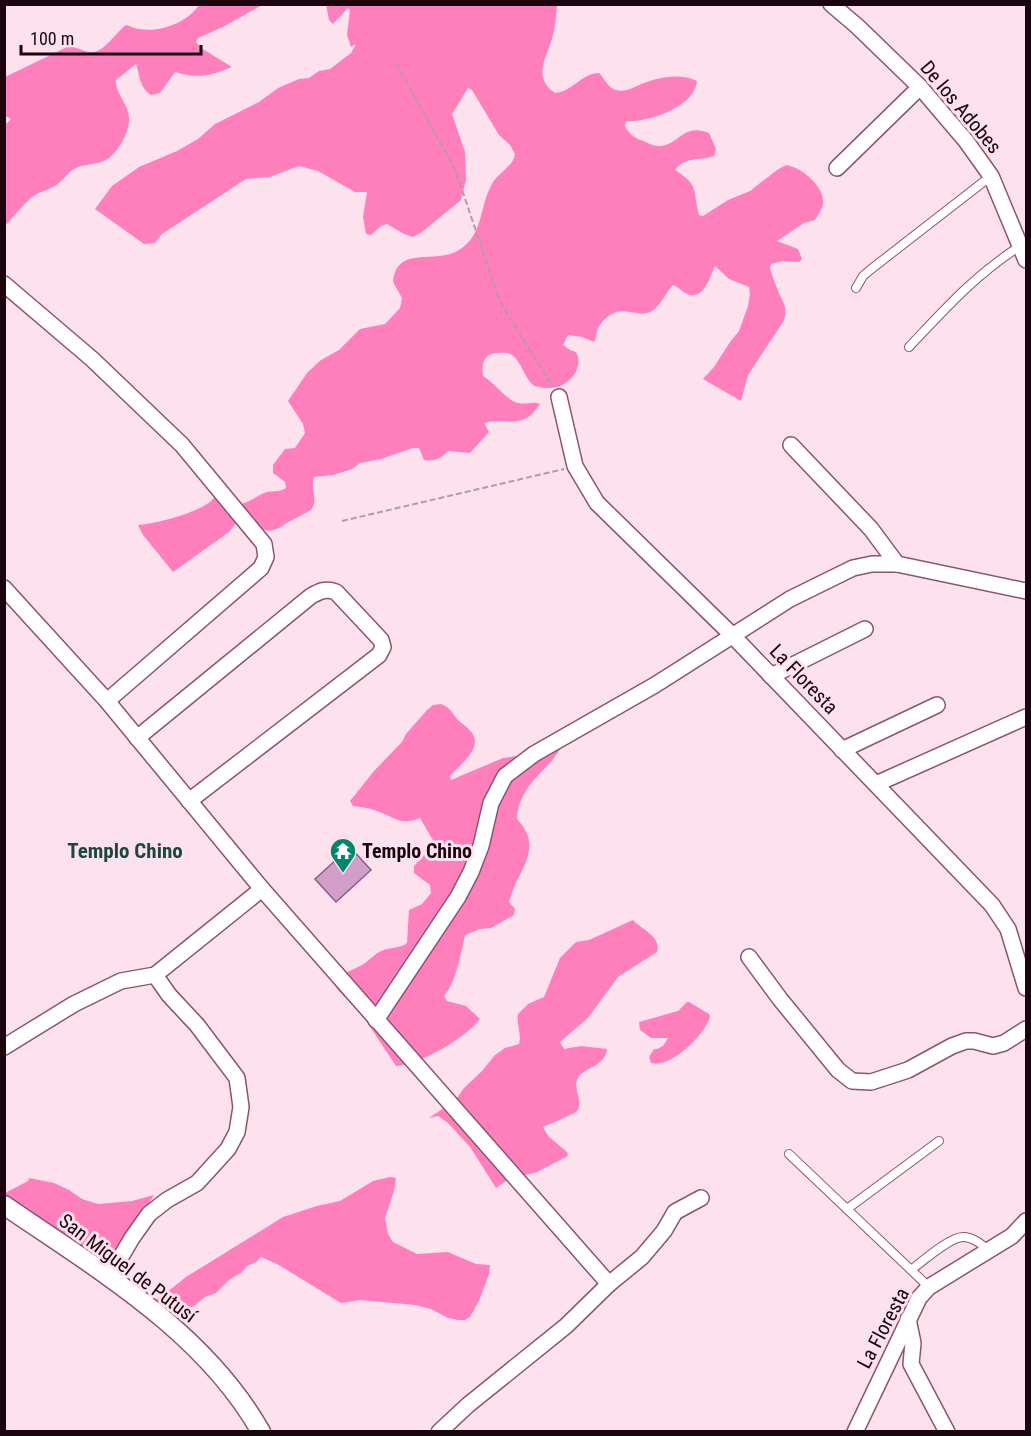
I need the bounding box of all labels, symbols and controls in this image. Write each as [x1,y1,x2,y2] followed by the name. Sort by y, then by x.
[21,18,201,56] scale bar
[30,28,74,49] text: 100 m
[915,56,1007,158] street label: De los Adobes
[765,639,843,719] street label: La Floresta
[328,836,358,874] temple icon: Templo Chino
[67,839,183,863] district label: Templo Chino
[362,839,472,863] place label: Templo Chino
[54,1208,203,1328] street label: San Miguel de Putusí
[852,1284,914,1372] street label: La Floresta

